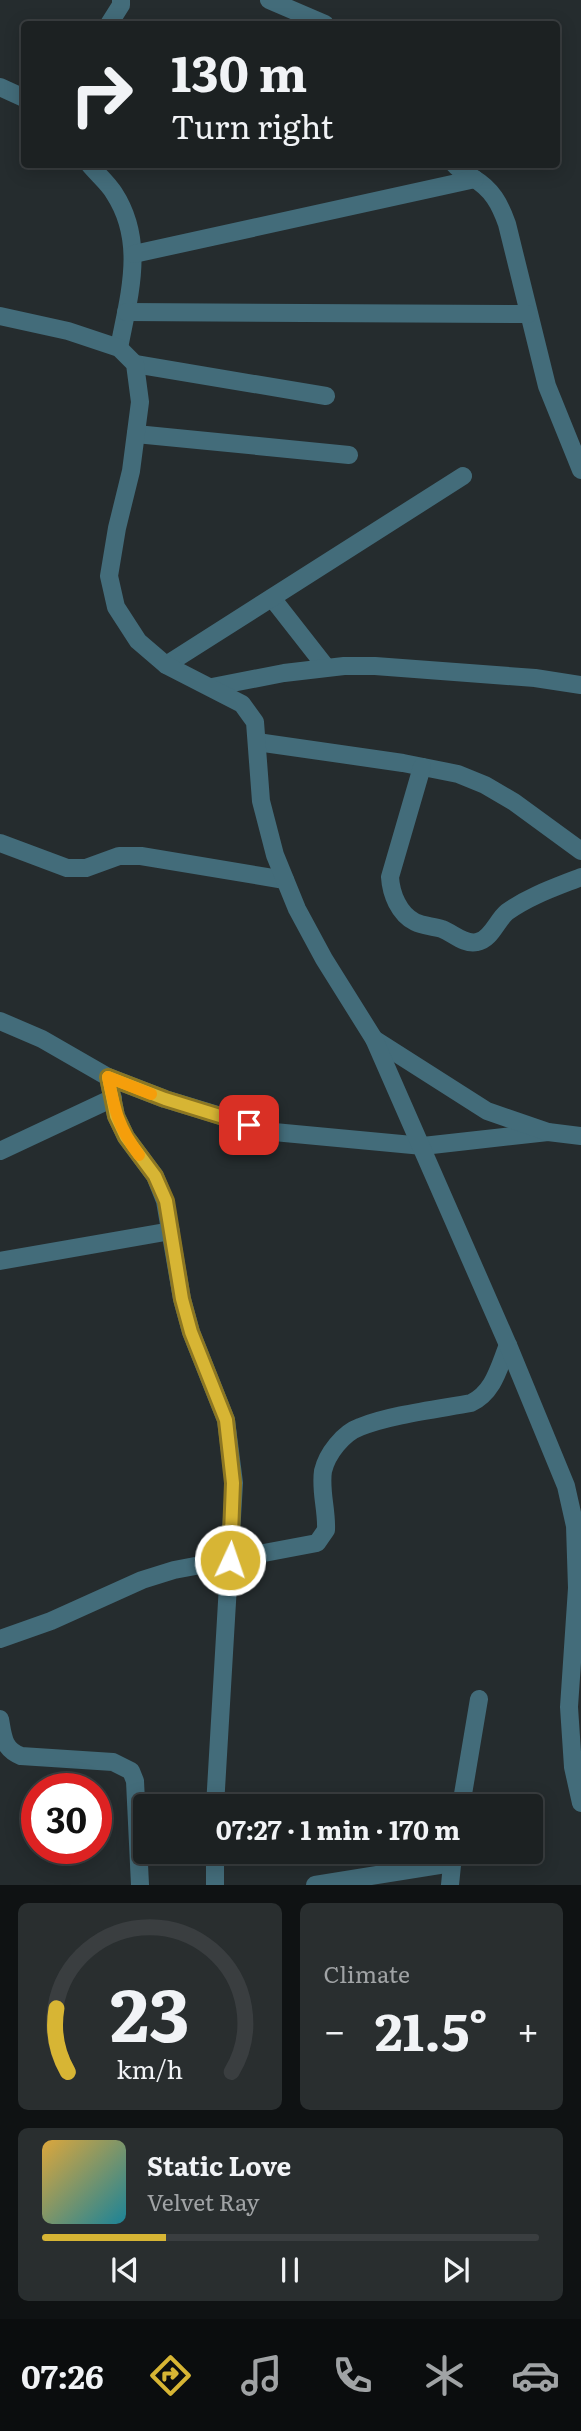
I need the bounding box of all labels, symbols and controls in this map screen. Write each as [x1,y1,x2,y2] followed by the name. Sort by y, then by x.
[171,34,307,107] text: 130 m
[56,49,147,140] icon: right
[171,101,333,149] text: Turn right
[219,1095,279,1155] pin
[230,1106,268,1144] icon: arrive
[193,1523,267,1597] position arrow
[21,1773,112,1864] speed limit sign: 30
[216,1809,460,1848] text: 07:27 · 1 min · 170 m
[324,1956,410,1990] text: Climate
[110,1957,190,2065] text: 23
[375,1990,488,2067] text: 21.5°
[324,2000,346,2057] text: −
[517,2000,539,2057] text: +
[116,2050,183,2087] text: km/h
[147,2145,291,2184] text: Static Love
[147,2184,259,2218] text: Velvet Ray
[106,2251,144,2289] icon: previous
[271,2251,309,2289] icon: pause
[437,2251,475,2289] icon: next
[21,2351,104,2399] text: 07:26
[146,2351,195,2400] icon: directions
[237,2351,286,2400] icon: music
[328,2351,377,2400] icon: phone
[420,2351,469,2400] icon: climate
[511,2351,560,2400] icon: car

